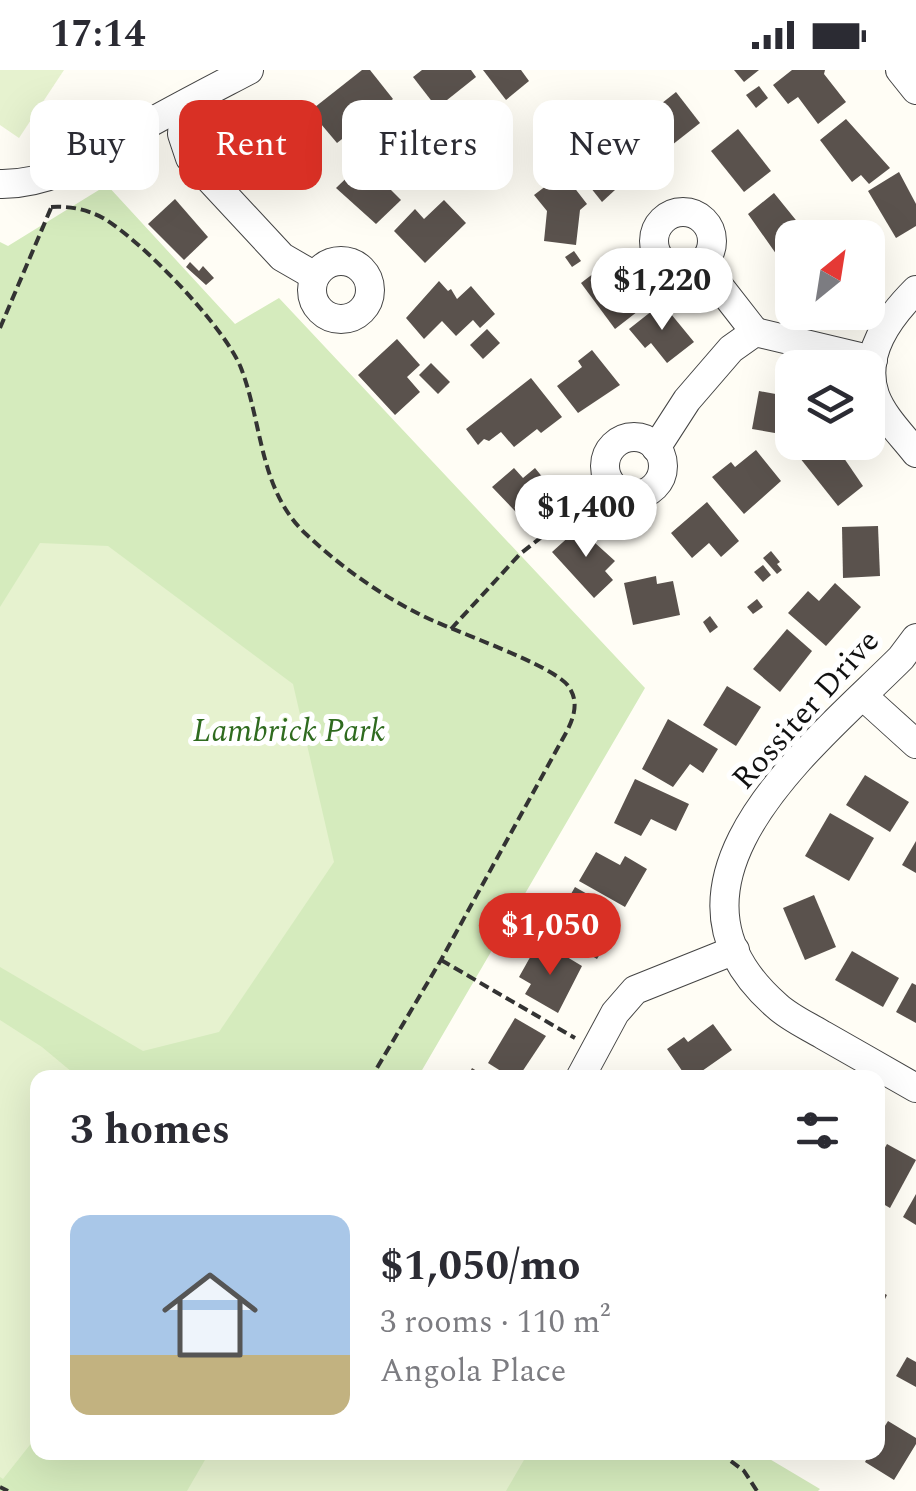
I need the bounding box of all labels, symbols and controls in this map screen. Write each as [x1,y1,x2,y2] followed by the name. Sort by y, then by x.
[50,6,145,64] text: 17:14
[30,100,159,190] chip: Buy
[179,100,322,190] chip: Rent
[342,100,513,190] chip: Filters
[533,100,674,190] chip: New
[775,220,885,330] north arrow
[775,220,885,460] map controls
[581,248,743,333] pin: $1,220
[613,256,711,305] text: $1,220
[775,350,885,460] button: layers
[505,475,667,560] pin: $1,400
[537,483,635,532] text: $1,400
[720,619,892,801] street label: Rossiter Drive
[193,707,385,756] park label: Lambrick Park
[469,893,631,978] pin: $1,050
[501,901,599,950] text: $1,050
[70,1099,230,1162] text: 3 homes
[790,1103,845,1158] icon: filters
[380,1235,580,1298] text: $1,050/mo
[150,1255,270,1375] icon: home
[380,1298,610,1347] text: 3 rooms · 110 m²
[380,1347,566,1396] text: Angola Place

